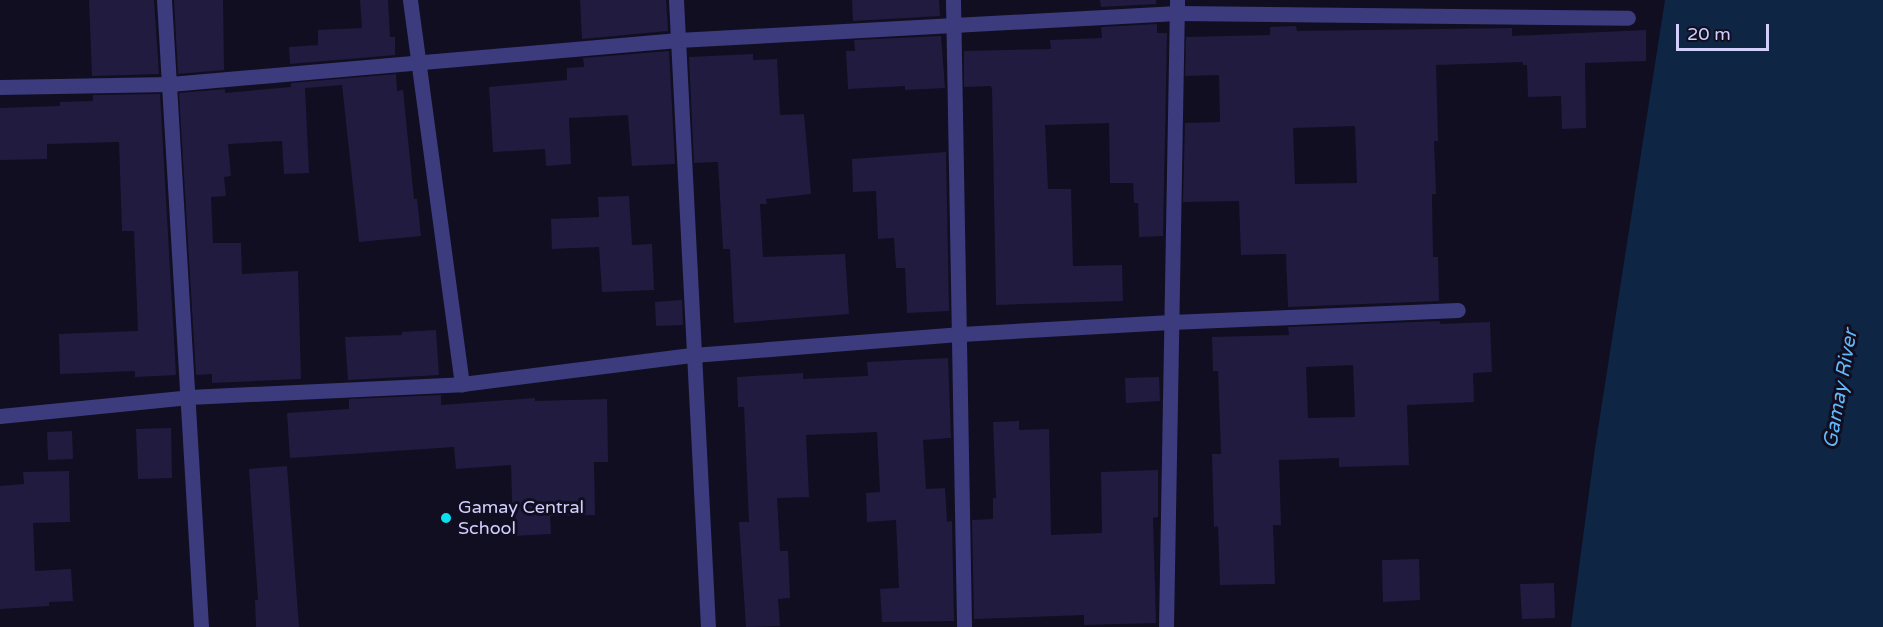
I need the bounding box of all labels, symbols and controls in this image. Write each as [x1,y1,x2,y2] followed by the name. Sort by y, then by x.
[1679,12,1772,50] scale bar
[1687,23,1731,45] text: 20 m
[1819,328,1863,450] water label: Gamay River
[458,497,584,540] place label: Gamay Central School
[439,511,453,525] marker: Gamay Central School

